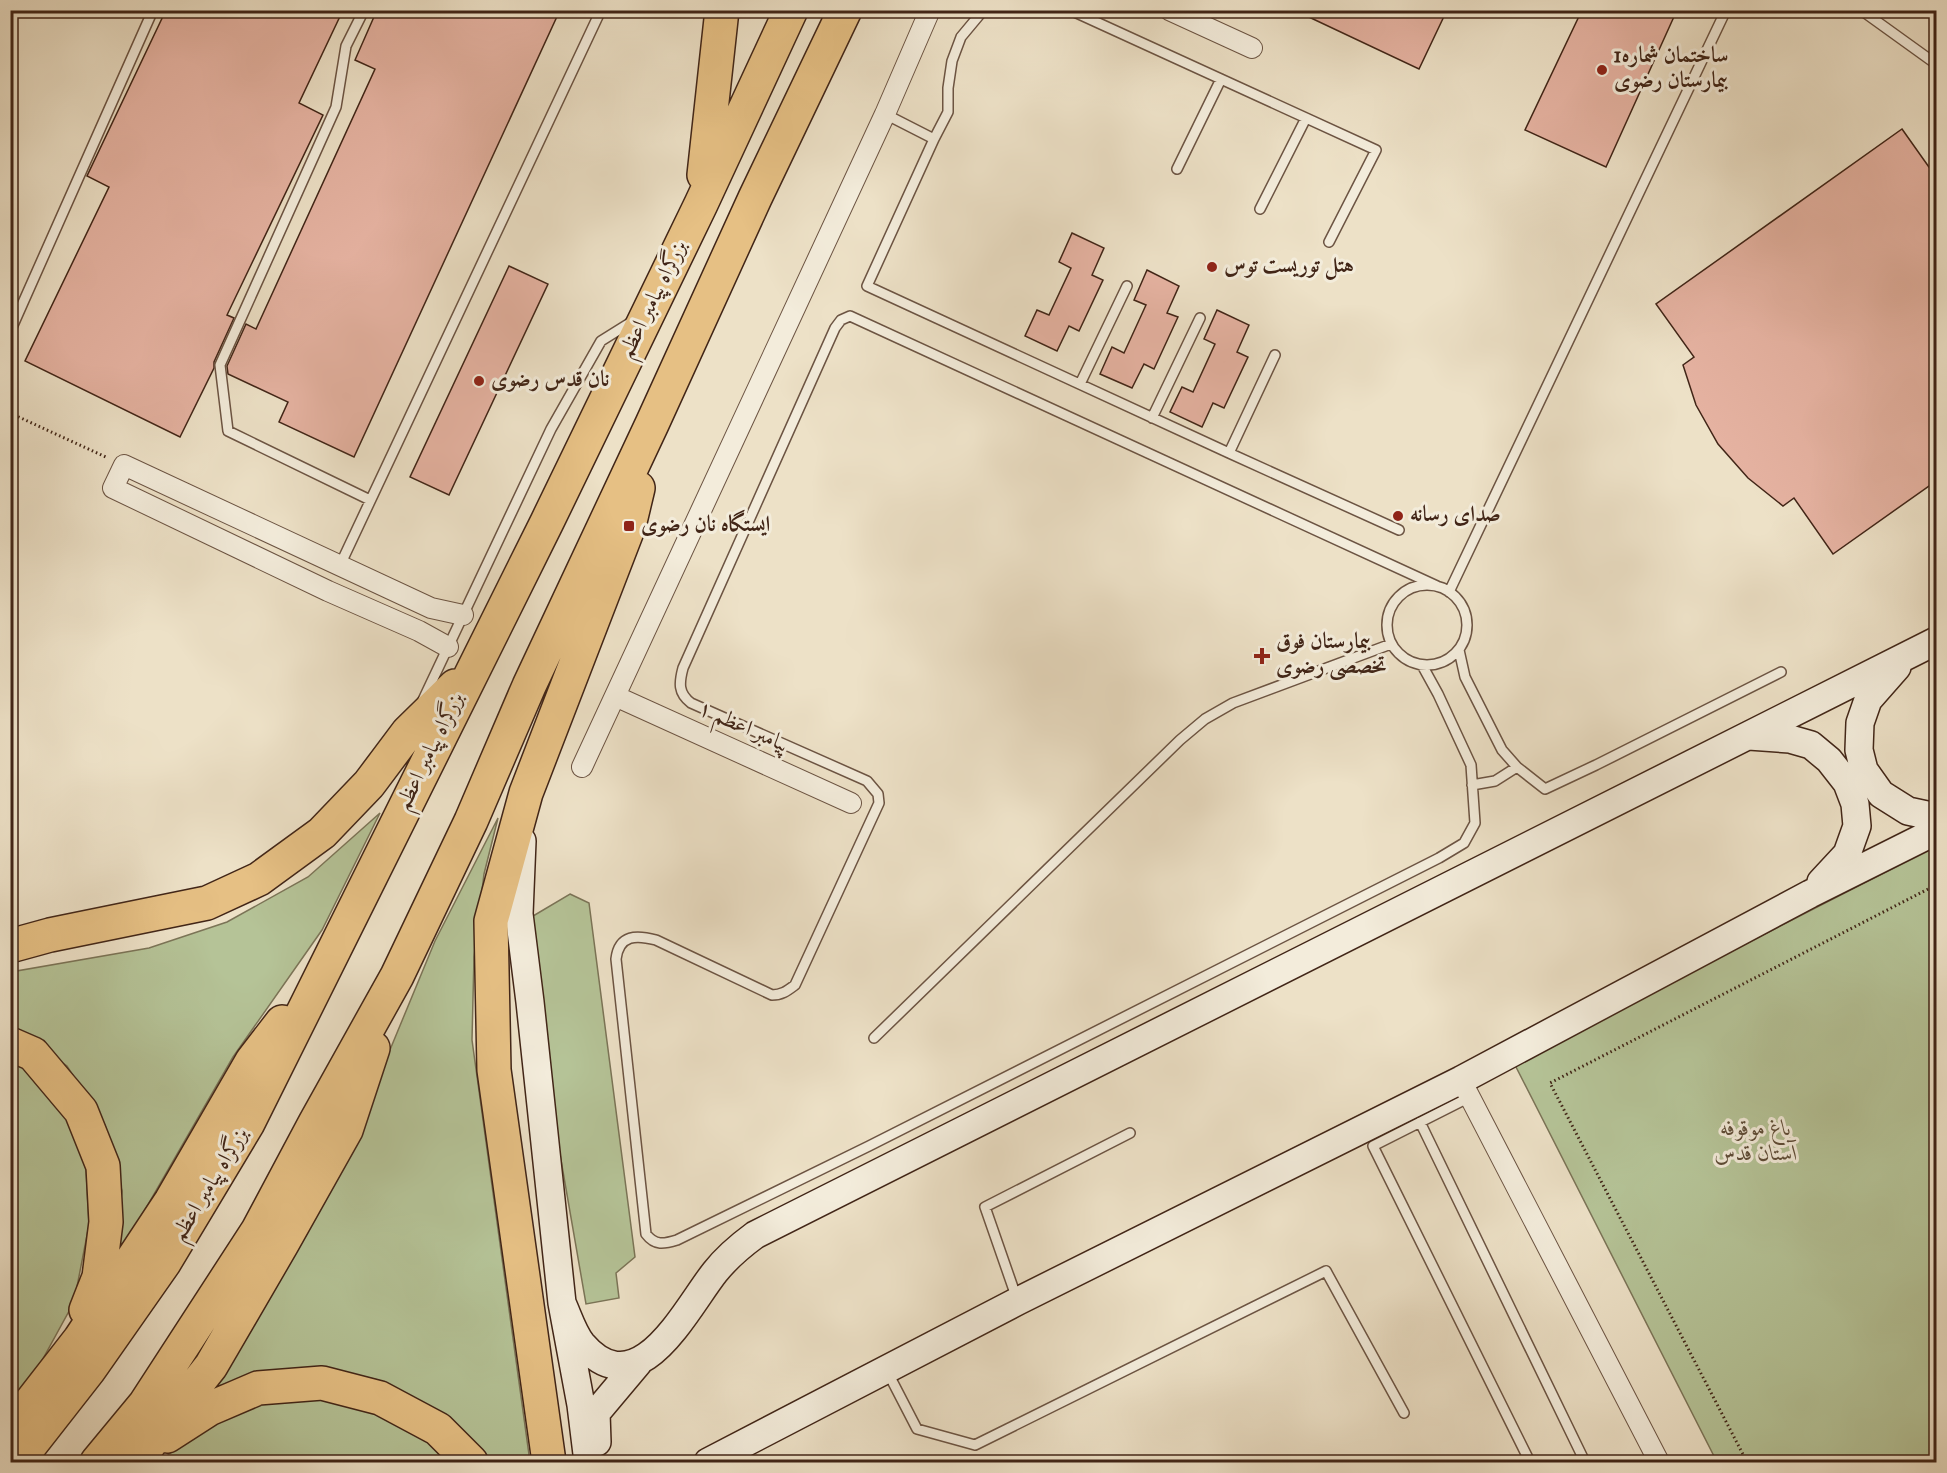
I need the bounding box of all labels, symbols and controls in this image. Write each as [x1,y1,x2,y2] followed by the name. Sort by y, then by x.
[1614,41,1729,98] place label: ساختمان شماره1 بیمارستان رضوی
[1595,63,1609,77] marker: ساختمان شماره1 بیمارستان رضوی
[611,235,698,366] street label: بزرگراه پیامبر اعظم
[1224,251,1354,283] place label: هتل توریست توس
[1205,260,1219,274] marker: هتل توریست توس
[491,365,609,397] place label: نان قدس رضوی
[472,374,486,388] marker: نان قدس رضوی
[1410,500,1501,532] place label: صدای رسانه
[641,509,770,542] place label: ایستگاه نان رضوی
[1391,509,1405,523] marker: صدای رسانه
[622,519,636,533] marker: ایستگاه نان رضوی
[1276,627,1387,684] place label: بیمارستان فوق تخصصی رضوی
[1253,647,1271,665] marker: بیمارستان فوق تخصصی رضوی
[388,687,475,818] street label: بزرگراه پیامبر اعظم
[691,694,794,764] street label: پیامبر اعظم ۱
[1714,1114,1798,1171] park label: باغ موقوفه آستان قدس
[163,1121,260,1249] street label: بزرگراه پیامبر اعظم

